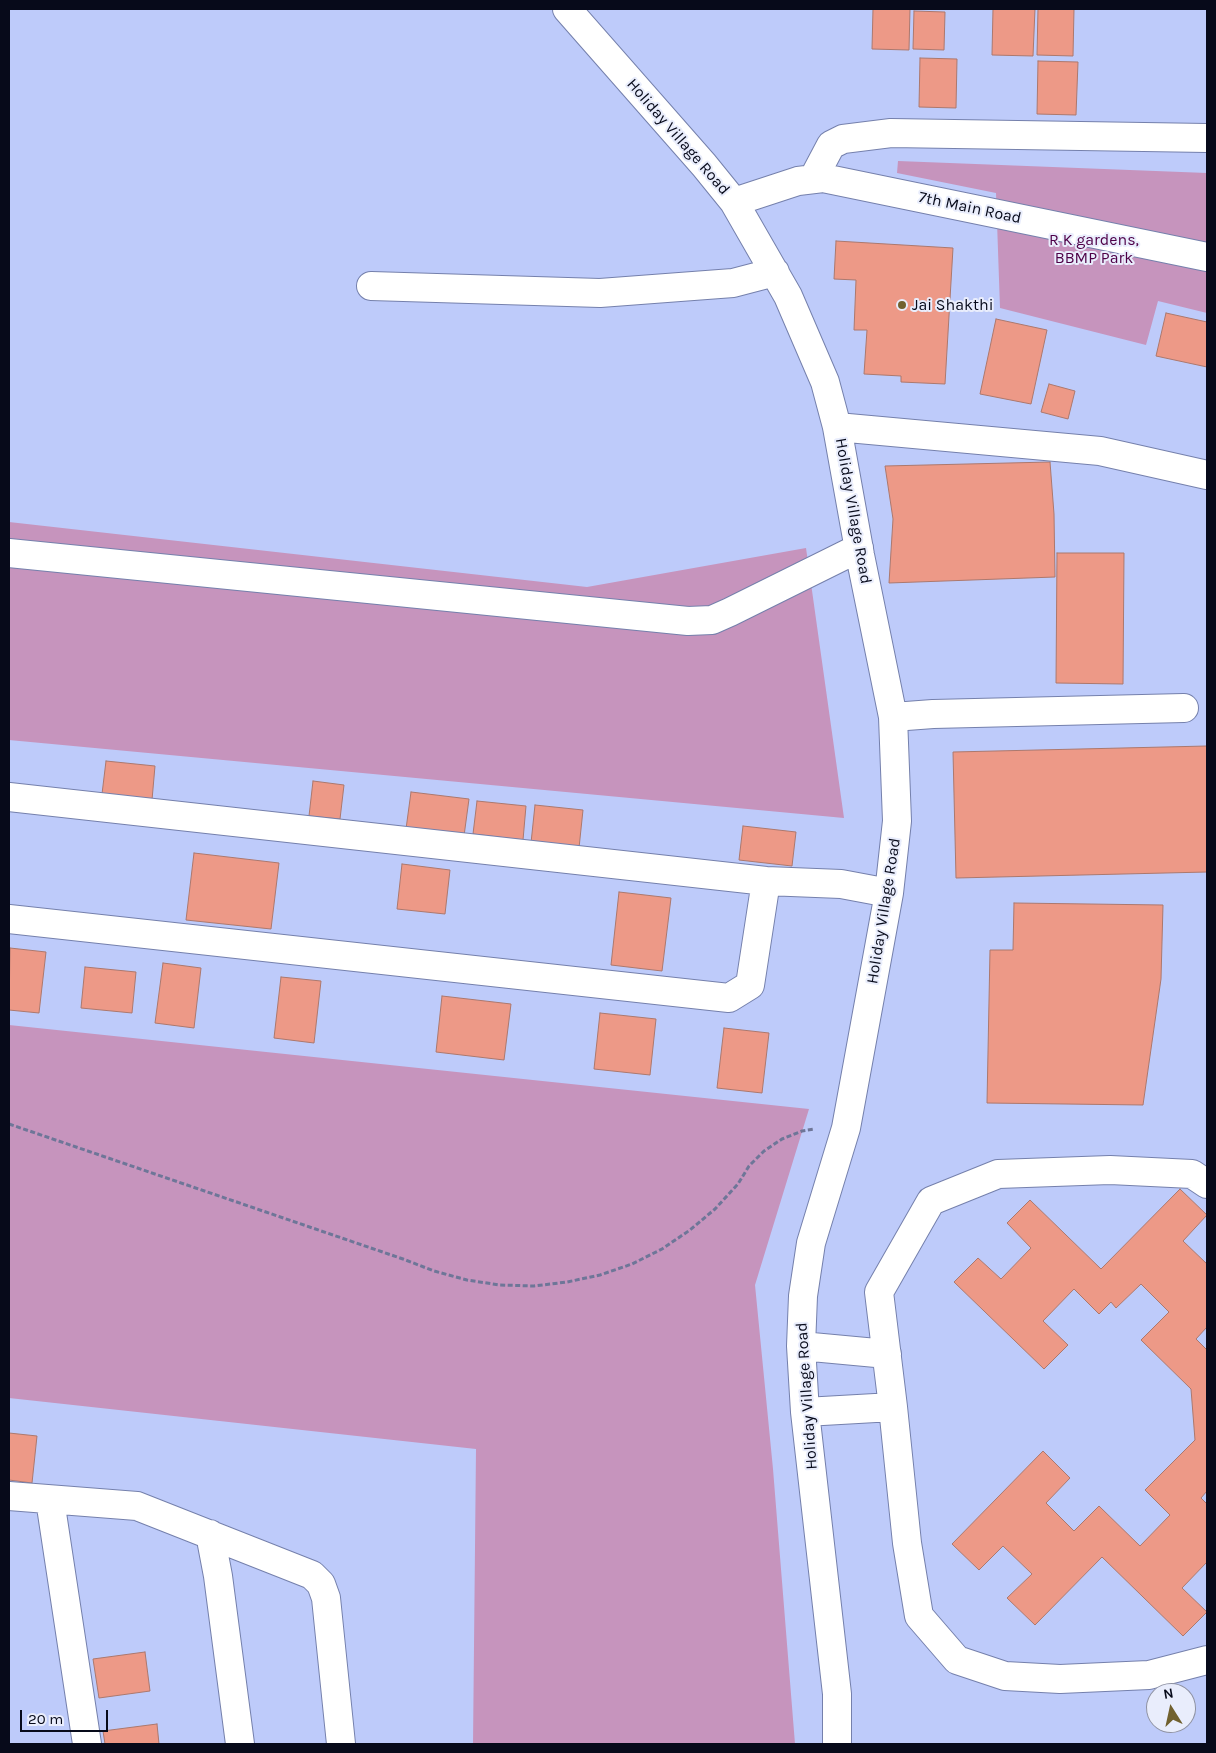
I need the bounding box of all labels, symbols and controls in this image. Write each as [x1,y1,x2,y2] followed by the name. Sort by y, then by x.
[622,75,734,199] street label: Holiday Village Road
[917,188,1023,228] street label: 7th Main Road
[1049,230,1139,268] park label: R K gardens, BBMP Park
[912,295,993,315] place label: Jai Shakthi
[896,299,908,311] marker: Jai Shakthi
[831,437,875,585] street label: Holiday Village Road
[863,837,905,985] street label: Holiday Village Road
[792,1322,822,1470] street label: Holiday Village Road
[1146,1683,1196,1733] north arrow
[1162,1684,1175,1703] text: N
[22,1700,110,1732] scale bar
[28,1710,63,1728] text: 20 m

